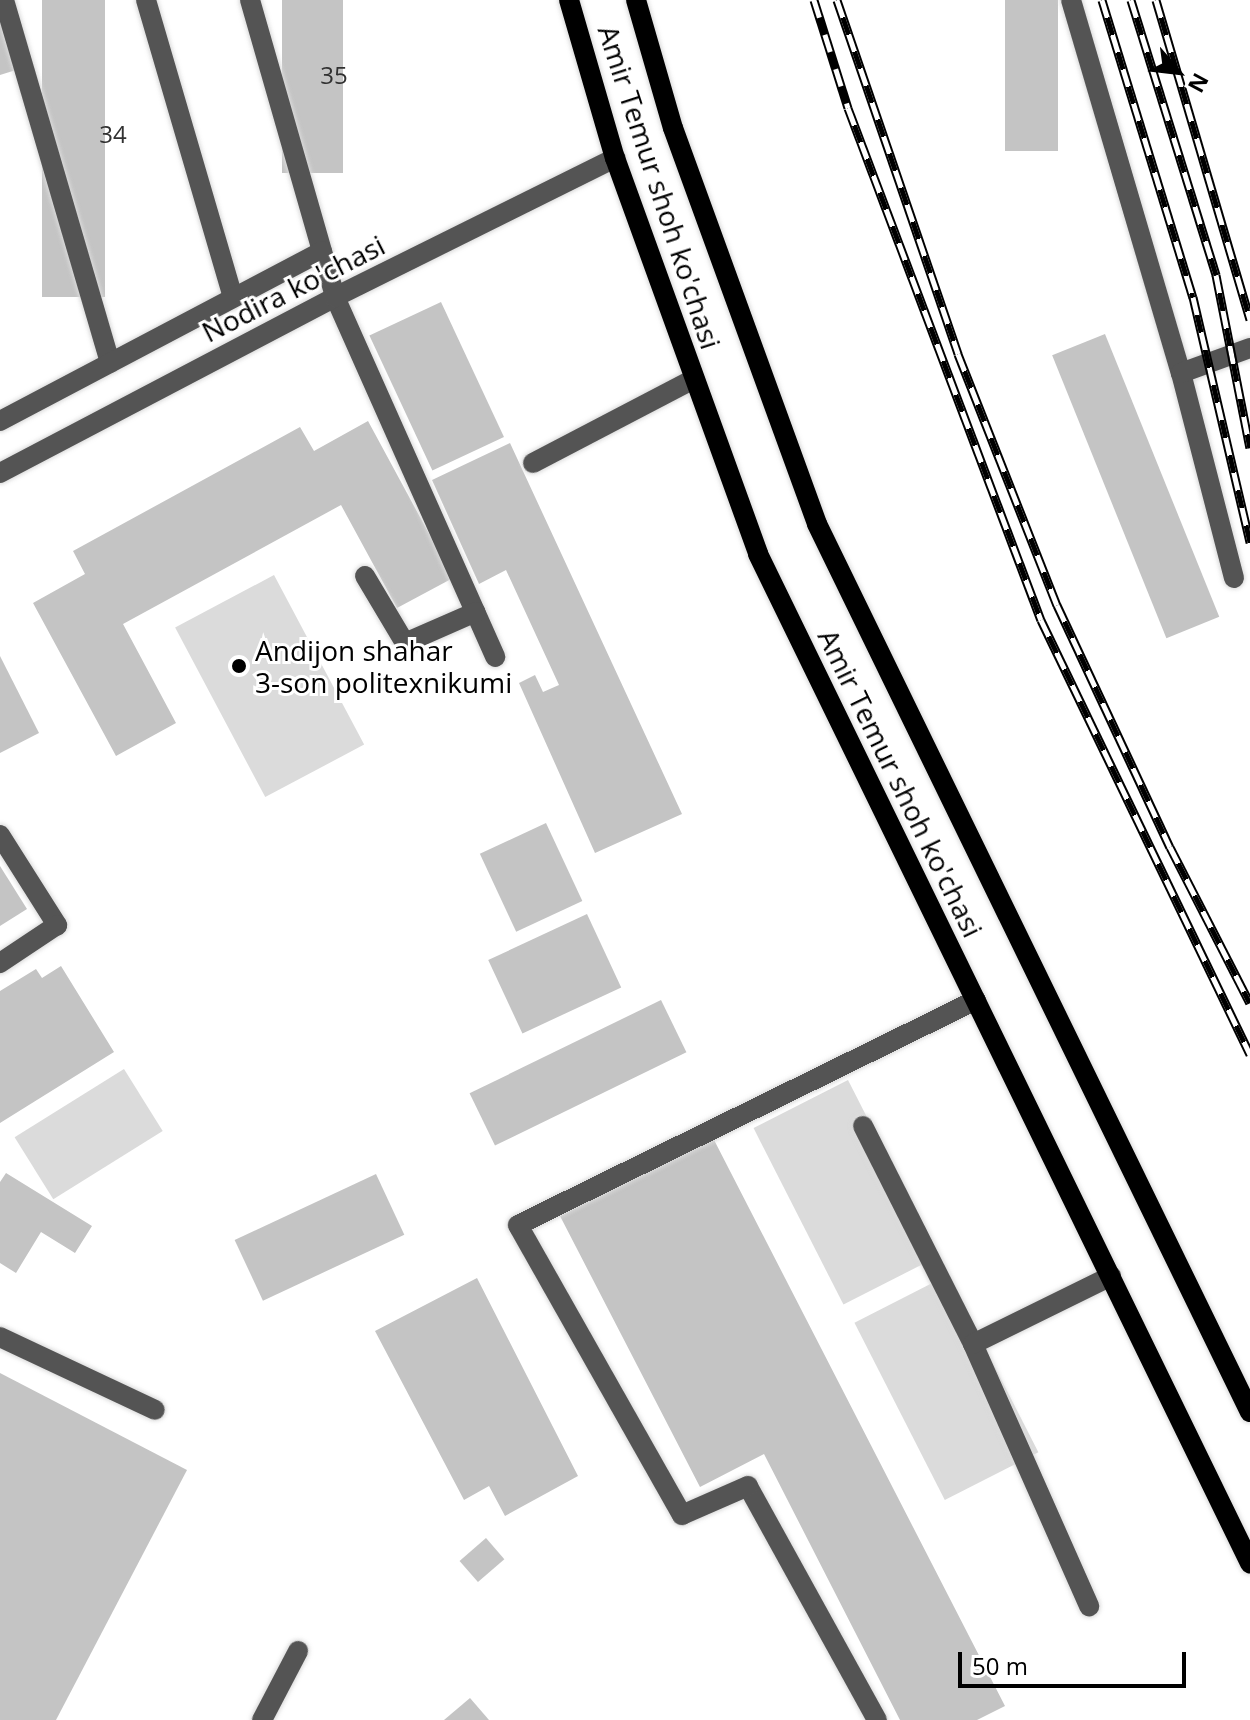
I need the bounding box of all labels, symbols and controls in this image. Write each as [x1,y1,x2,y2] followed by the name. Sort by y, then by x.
[592,21,728,353] street label: Amir Temur shoh ko'chasi
[1138,32,1218,112] north arrow
[320,61,348,89] house number: 35
[1182,68,1217,98] text: N
[99,120,127,148] house number: 34
[196,227,390,349] street label: Nodira ko'chasi
[812,624,990,942] street label: Amir Temur shoh ko'chasi
[255,633,512,699] place label: Andijon shahar 3-son politexnikumi
[230,657,248,675] marker: Andijon shahar 3-son politexnikumi
[962,1636,1190,1686] scale bar
[972,1649,1028,1682] text: 50 m

